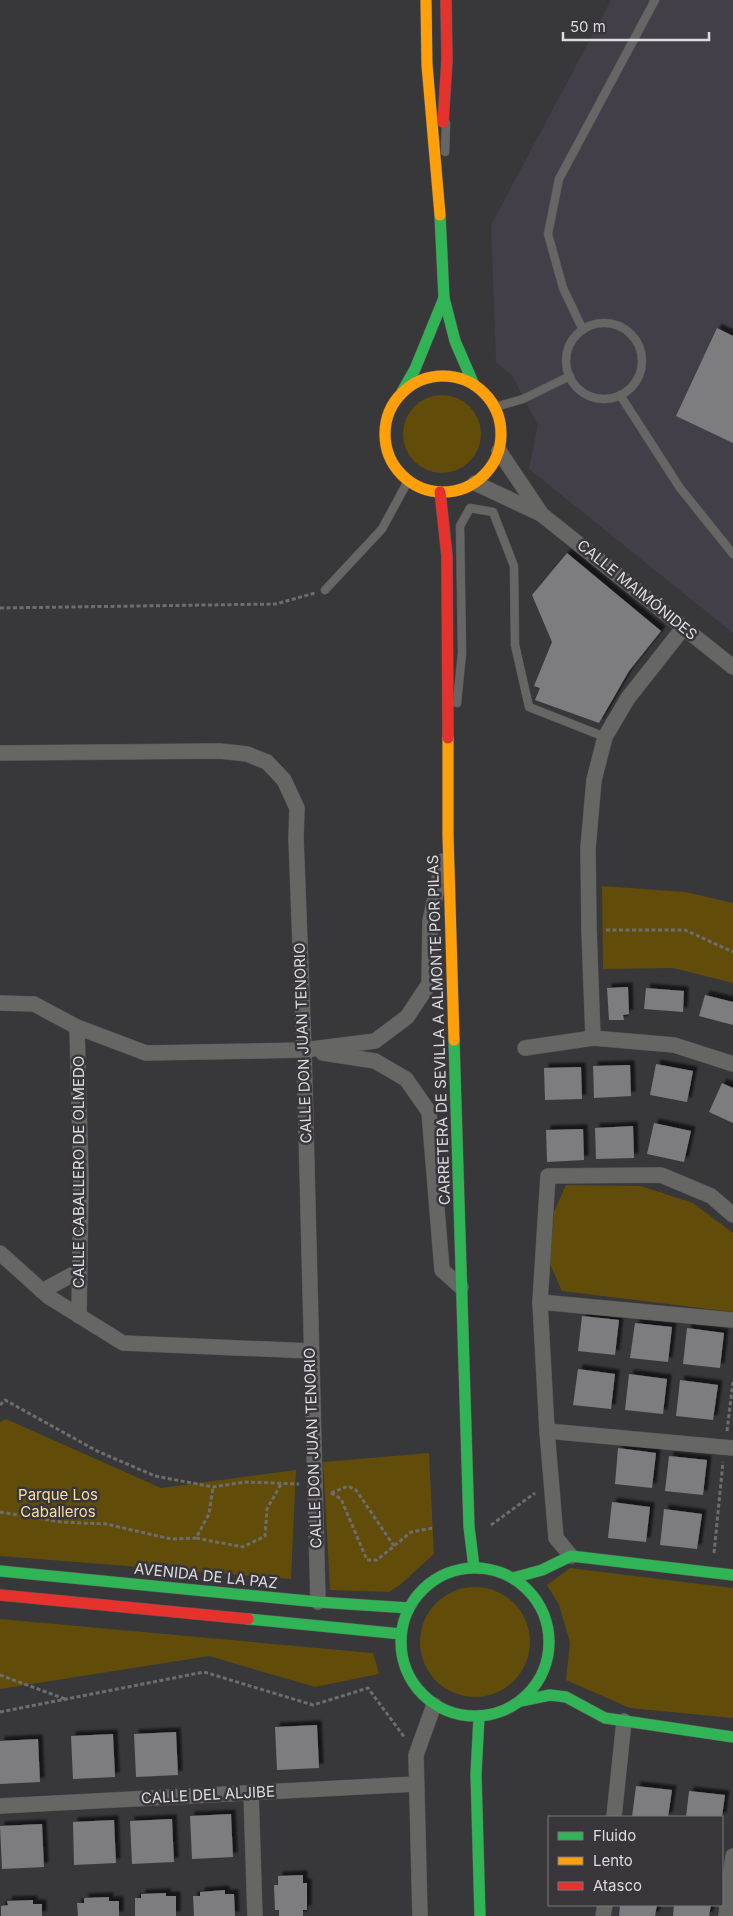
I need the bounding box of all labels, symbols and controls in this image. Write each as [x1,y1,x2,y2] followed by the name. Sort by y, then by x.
[563,10,709,42] scale bar
[570,17,606,36] text: 50 m
[573,535,701,644] street label: CALLE MAIMÓNIDES
[423,855,454,1205] street label: CARRETERA DE SEVILLA A ALMONTE POR PILAS
[289,942,316,1144] street label: CALLE DON JUAN TENORIO
[69,1056,88,1288] street label: CALLE CABALLERO DE OLMEDO
[299,1347,326,1549] street label: CALLE DON JUAN TENORIO
[18,1485,98,1521] park label: Parque Los Caballeros
[133,1559,279,1592] street label: AVENIDA DE LA PAZ
[141,1782,275,1807] street label: CALLE DEL ALJIBE
[548,1816,723,1906] legend
[593,1826,636,1845] text: Fluido
[593,1851,633,1870] text: Lento
[593,1876,642,1895] text: Atasco

